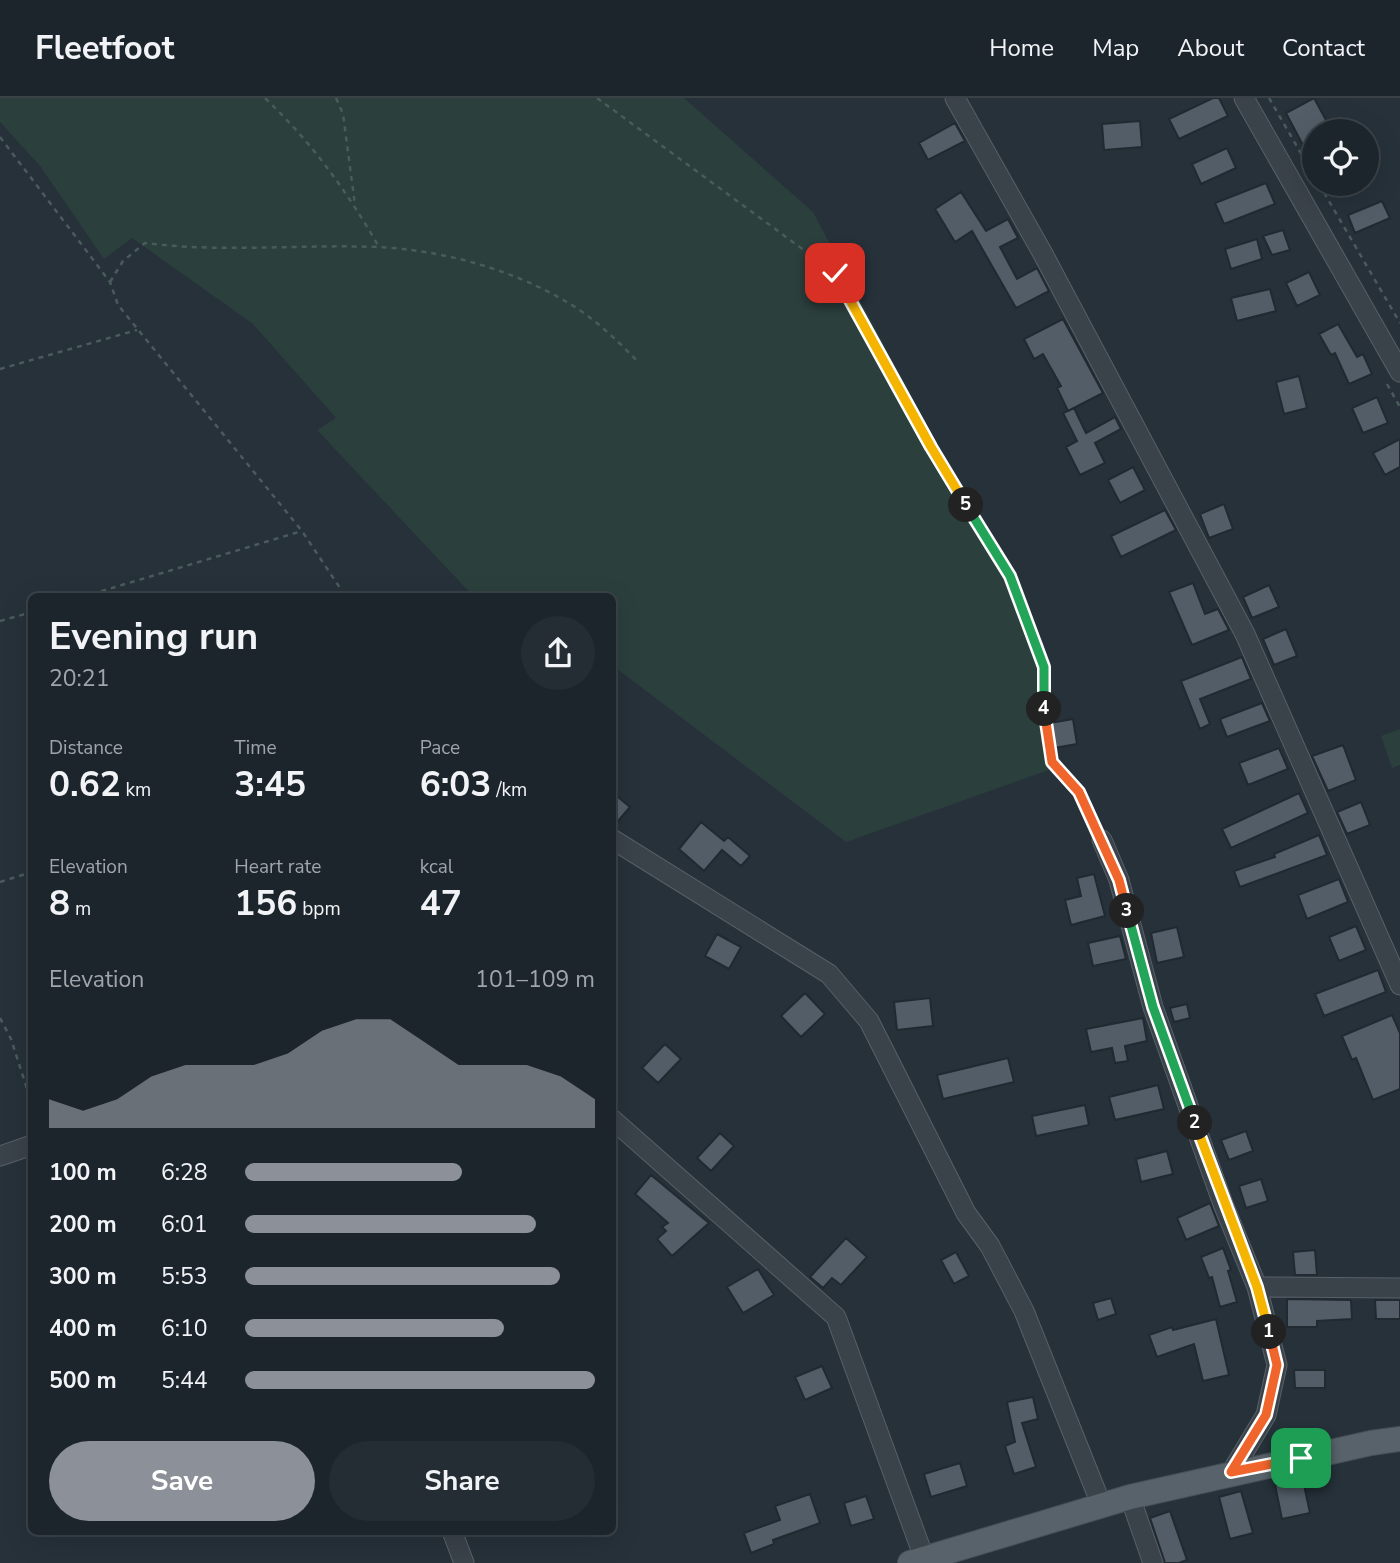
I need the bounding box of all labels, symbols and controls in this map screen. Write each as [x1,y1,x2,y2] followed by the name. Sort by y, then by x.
[35,26,174,71] text: Fleetfoot
[989,32,1054,64] text: Home
[1092,32,1139,64] text: Map
[1177,32,1244,64] text: About
[1282,32,1365,64] text: Contact
[1302,119,1379,196] map controls
[1302,119,1379,196] button: locate
[805,243,865,303] pin
[816,254,854,292] icon: check
[948,488,984,522] pin: 5
[960,491,971,517] text: 5
[49,611,258,662] text: Evening run
[521,616,595,690] button: share
[49,663,109,694] text: 20:21
[1026,692,1062,726] pin: 4
[1038,695,1049,721] text: 4
[49,735,123,761] text: Distance
[234,735,277,761] text: Time
[420,735,460,761] text: Pace
[49,761,121,808] text: 0.62
[234,761,306,808] text: 3:45
[420,761,491,808] text: 6:03
[121,777,151,803] text: km
[491,777,527,803] text: /km
[49,854,128,880] text: Elevation
[234,854,321,880] text: Heart rate
[420,854,453,880] text: kcal
[49,880,70,927] text: 8
[234,880,297,927] text: 156
[420,880,462,927] text: 47
[1110,894,1144,928] pin: 3
[70,896,91,922] text: m
[297,896,341,922] text: bpm
[1121,897,1132,923] text: 3
[49,964,144,995] text: Elevation
[475,964,595,995] text: 101–109 m
[1178,1105,1212,1140] pin: 2
[1189,1109,1200,1135] text: 2
[49,1157,117,1188] text: 100 m
[161,1157,208,1188] text: 6:28
[49,1209,117,1240] text: 200 m
[161,1209,208,1240] text: 6:01
[49,1261,117,1292] text: 300 m
[161,1261,208,1292] text: 5:53
[49,1313,117,1344] text: 400 m
[161,1313,208,1344] text: 6:10
[1252,1314,1286,1350] pin: 1
[1263,1318,1274,1344] text: 1
[49,1365,117,1396] text: 500 m
[161,1365,208,1396] text: 5:44
[1271,1428,1331,1488] pin
[1282,1439,1320,1477] icon: arrive
[49,1441,315,1521] button: Save
[329,1441,595,1521] button: Share

